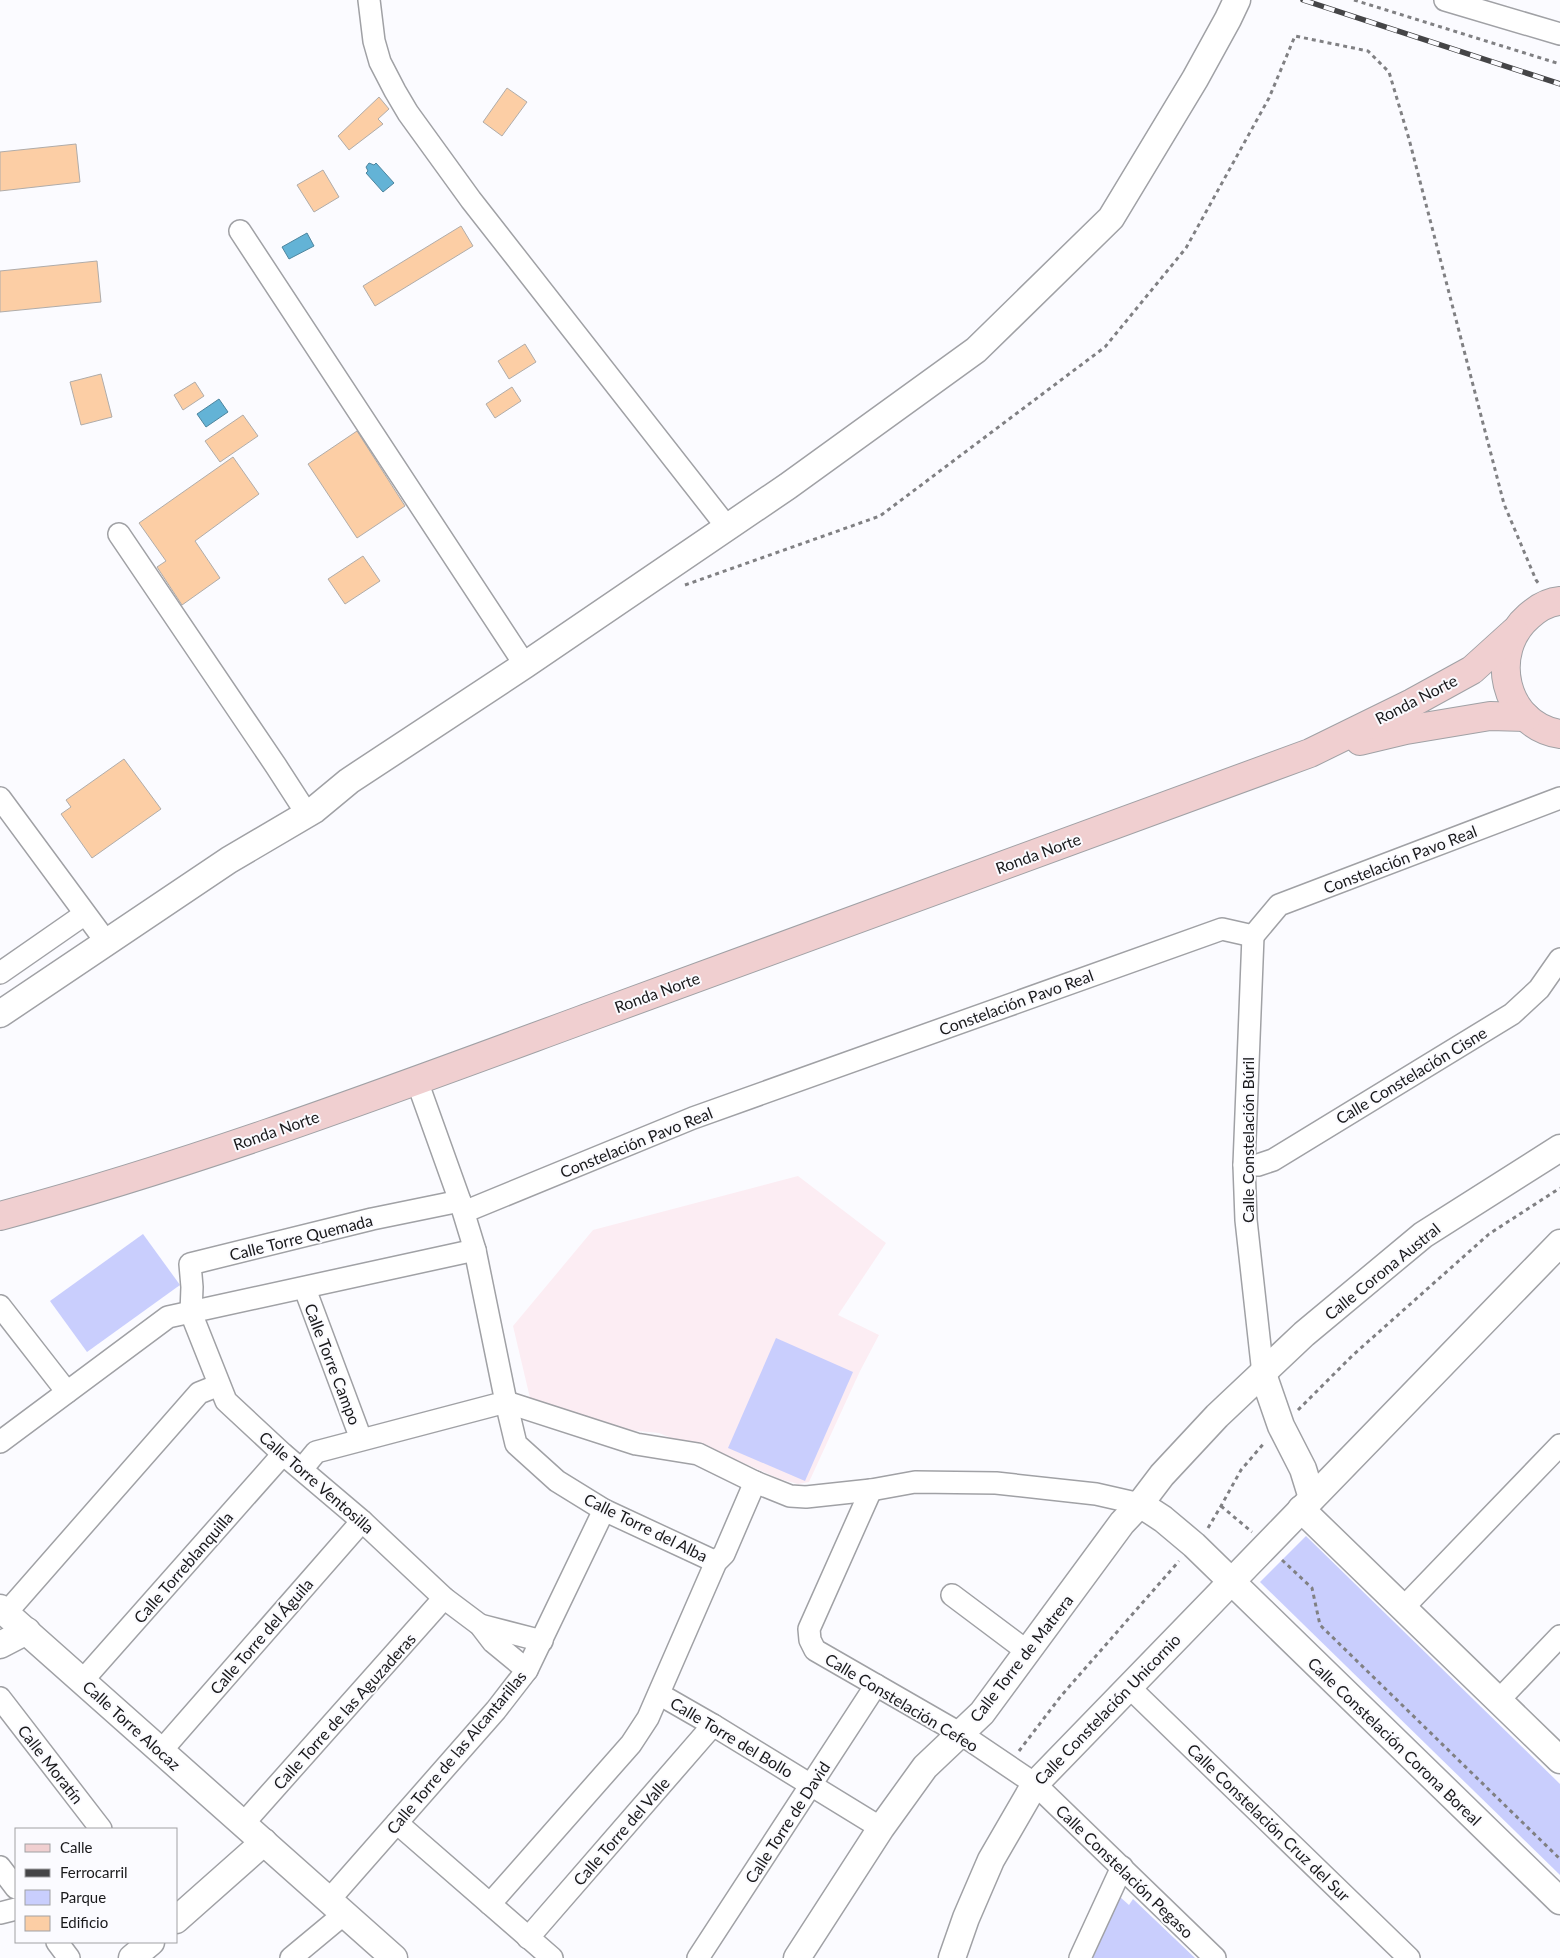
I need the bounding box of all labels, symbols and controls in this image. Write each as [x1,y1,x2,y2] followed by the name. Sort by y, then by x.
[1372,670,1460,728] street label: Ronda Norte
[1321,821,1479,897] street label: Constelación Pavo Real
[993,829,1083,877] street label: Ronda Norte
[936,965,1096,1039] street label: Constelación Pavo Real
[612,968,702,1016] street label: Ronda Norte
[1332,1022,1490,1128] street label: Calle Constelación Cisne
[1238,1057,1257,1223] street label: Calle Constelación Búril
[557,1103,715,1181] street label: Constelación Pavo Real
[231,1106,321,1154] street label: Ronda Norte
[227,1210,375,1264] street label: Calle Torre Quemada
[1320,1219,1444,1323] street label: Calle Corona Austral
[301,1301,365,1427] street label: Calle Torre Campo
[256,1427,378,1537] street label: Calle Torre Ventosilla
[581,1489,711,1565] street label: Calle Torre del Alba
[129,1507,237,1627] street label: Calle Torreblanquilla
[206,1574,316,1698] street label: Calle Torre del Águila
[965,1591,1077,1725] street label: Calle Torre de Matrera
[269,1629,419,1793] street label: Calle Torre de las Aguzaderas
[1030,1630,1184,1788] street label: Calle Constelación Unicornio
[822,1649,982,1755] street label: Calle Constelación Cefeo
[1304,1653,1486,1829] street label: Calle Constelación Corona Boreal
[382,1666,530,1837] street label: Calle Torre de las Alcantarillas
[79,1676,185,1774] street label: Calle Torre Alocaz
[667,1693,797,1781] street label: Calle Torre del Bollo
[14,1721,88,1807] street label: Calle Moratín
[1184,1739,1354,1905] street label: Calle Constelación Cruz del Sur
[741,1758,833,1886] street label: Calle Torre de David
[569,1773,673,1889] street label: Calle Torre del Valle
[1052,1800,1198,1942] street label: Calle Constelación Pegaso
[15,1828,178,1943] legend
[60,1838,93,1856] text: Calle
[60,1863,128,1881] text: Ferrocarril
[60,1888,106,1906] text: Parque
[60,1913,108,1931] text: Edificio

